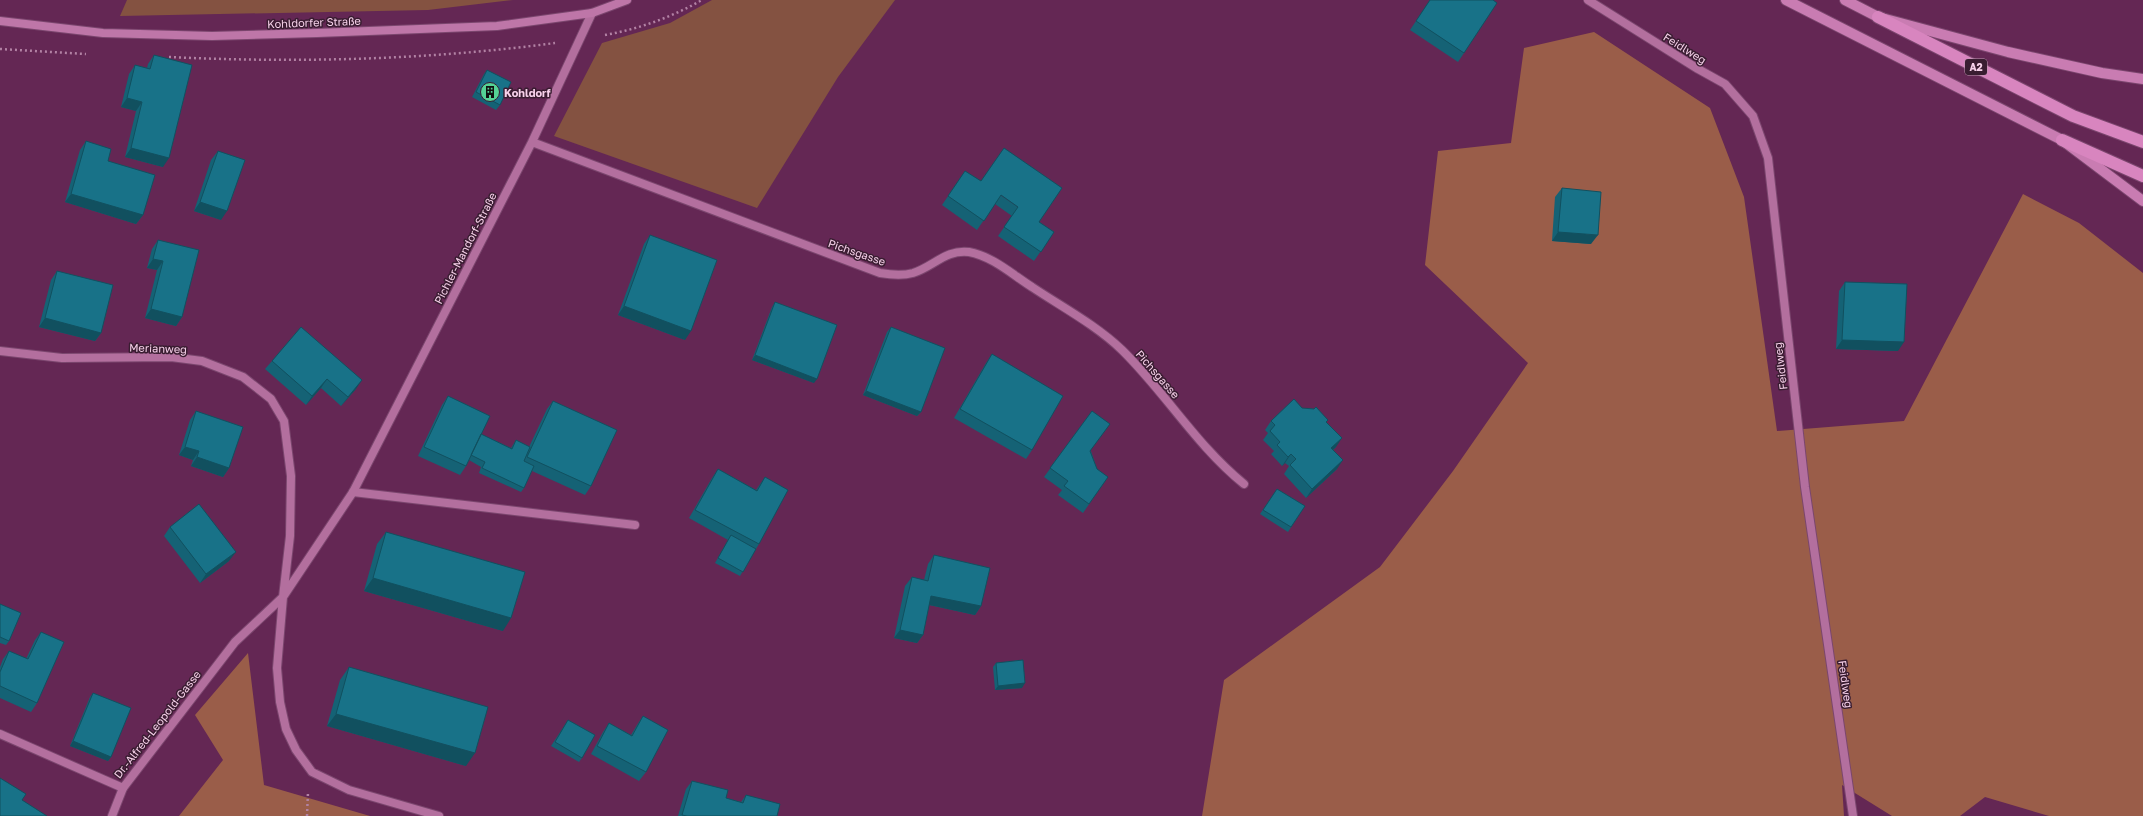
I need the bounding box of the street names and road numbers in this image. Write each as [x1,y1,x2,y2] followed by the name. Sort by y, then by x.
[267,14,361,30] street label: Kohldorfer Straße
[1661,30,1709,66] street label: Feidlweg
[1965,59,1987,75] road number: A2
[431,190,499,306] street label: Pichler-Mandorf-Straße
[827,236,887,268] street label: Pichsgasse
[129,340,187,356] street label: Merianweg
[1771,341,1789,391] street label: Feidlweg
[1133,347,1183,401] street label: Pichsgasse
[1836,659,1856,709] street label: Feidlweg
[111,668,203,780] street label: Dr.-Alfred-Leopold-Gasse

